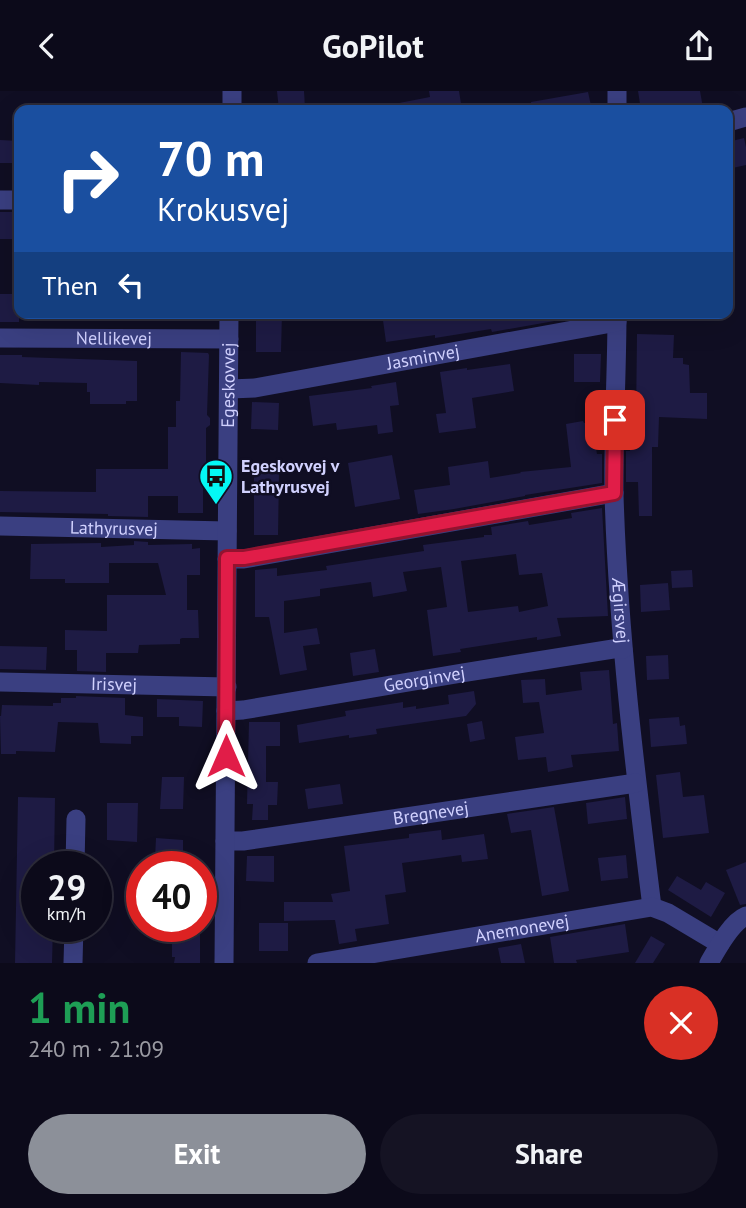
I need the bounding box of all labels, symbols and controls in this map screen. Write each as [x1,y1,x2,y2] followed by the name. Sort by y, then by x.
[322,25,424,67] text: GoPilot
[28,27,66,65] icon: back
[680,27,718,65] icon: share
[157,126,264,190] text: 70 m
[42,133,133,224] icon: right
[157,188,290,230] text: Krokusvej
[112,266,150,304] icon: left
[42,269,98,302] text: Then
[76,326,152,350] street label: Nellikevej
[384,339,461,375] street label: Jasminvej
[216,342,240,428] street label: Egeskovvej
[585,390,645,450] pin
[596,401,634,439] icon: arrive
[241,454,340,498] place label: Egeskovvej v Lathyrusvej
[197,457,235,506] bus stop icon: Egeskovvej v Lathyrusvej
[70,516,158,540] street label: Lathyrusvej
[607,576,635,645] street label: Ægirsvej
[382,661,467,697] street label: Georginvej
[91,672,137,696] street label: Irisvej
[189,719,263,793] position arrow
[391,796,470,830] street label: Bregnevej
[126,851,217,942] speed limit sign: 40
[47,864,86,910] text: 29
[47,902,86,925] text: km/h
[473,909,571,947] street label: Anemonevej
[28,980,130,1035] text: 1 min
[644,986,718,1060] button: close
[28,1034,164,1063] text: 240 m · 21:09
[28,1114,366,1194] button: Exit
[380,1114,718,1194] button: Share

